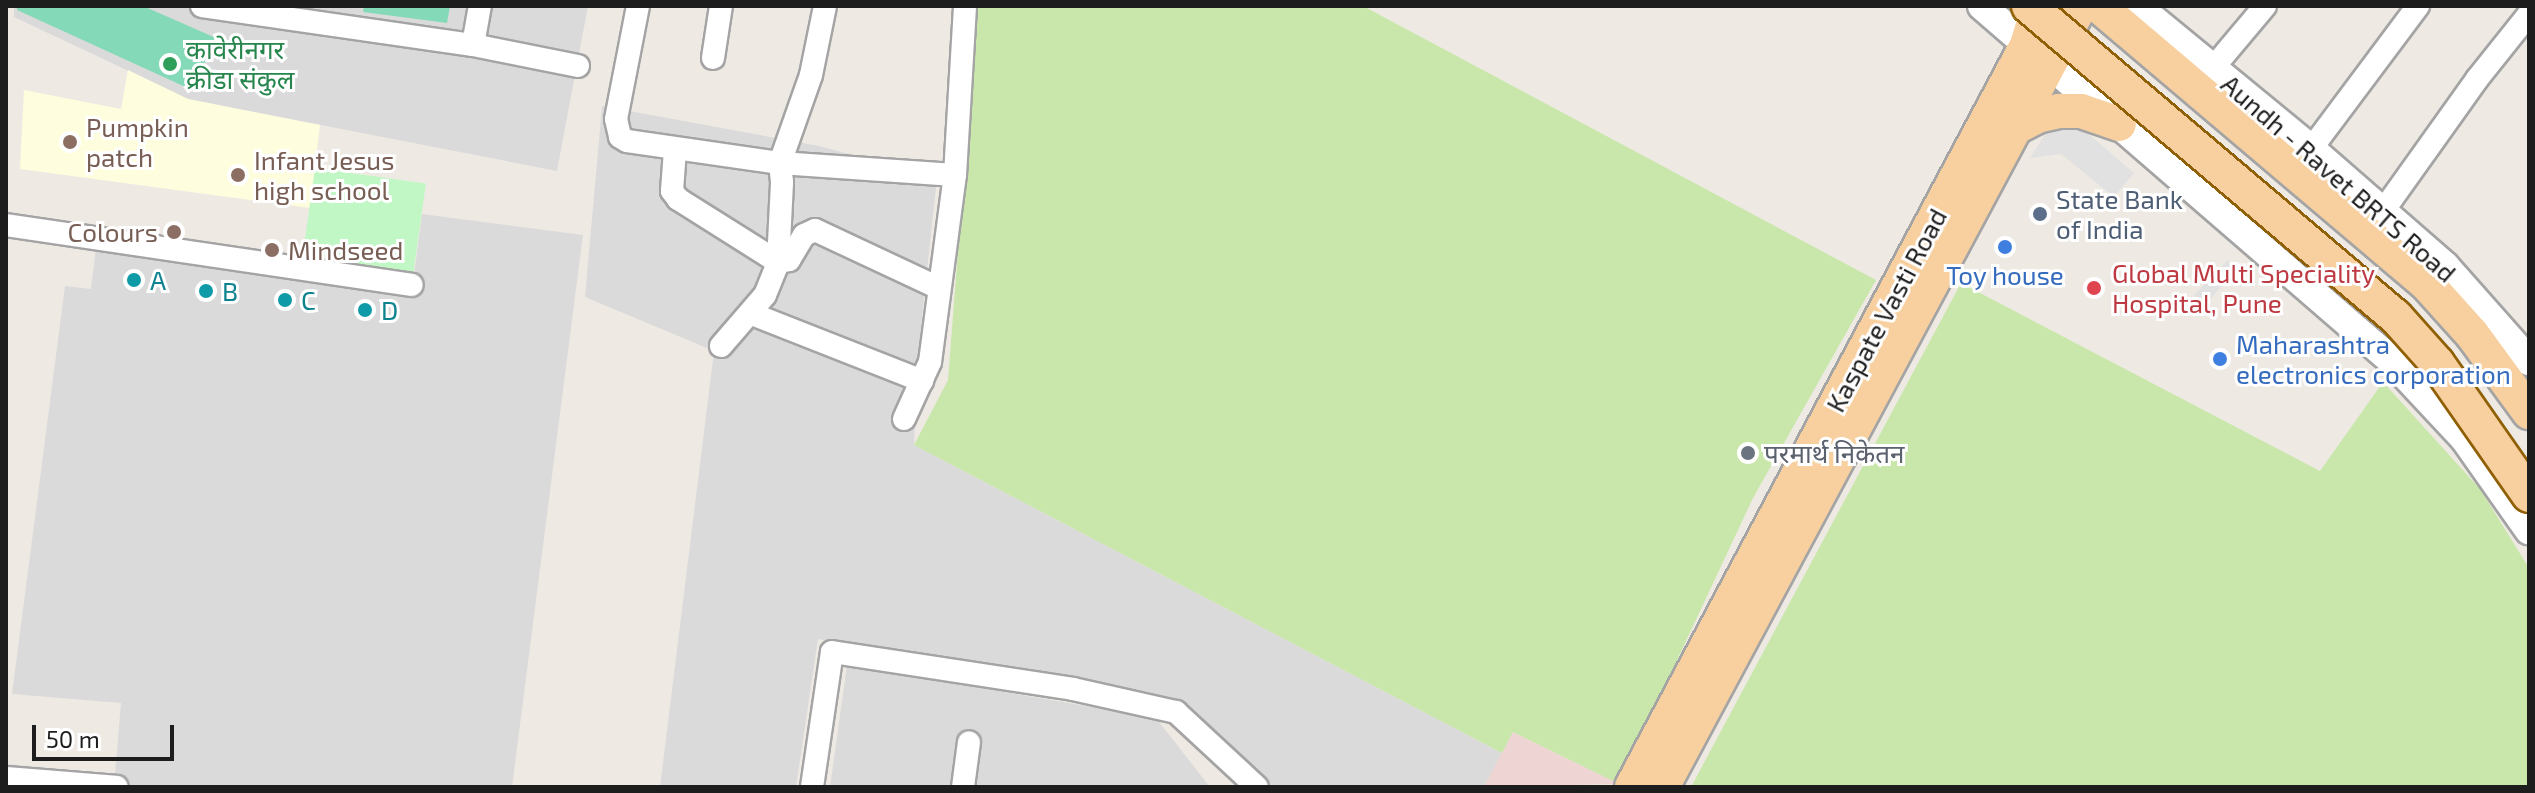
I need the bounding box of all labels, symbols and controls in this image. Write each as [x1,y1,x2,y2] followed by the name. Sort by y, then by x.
[186,33,294,94] place label: कावेरीनगर क्रीडा संकुल
[161,55,179,73] marker: कावेरीनगर क्रीडा संकुल
[2215,68,2463,288] street label: Aundh - Ravet BRTS Road
[86,111,189,172] place label: Pumpkin patch
[61,133,79,151] marker: Pumpkin patch
[254,144,395,206] place label: Infant Jesus high school
[229,166,247,184] marker: Infant Jesus high school
[2056,183,2183,244] place label: State Bank of India
[1819,203,1953,417] street label: Kaspate Vasti Road
[2031,205,2049,223] marker: State Bank of India
[67,216,158,248] place label: Colours
[165,223,183,241] marker: Colours
[288,234,403,266] place label: Mindseed
[1996,238,2014,256] marker: Toy house
[263,241,281,259] marker: Mindseed
[2112,257,2376,318] place label: Global Multi Speciality Hospital, Pune
[1946,259,2064,291] place label: Toy house
[150,264,166,296] place label: A
[125,271,143,289] marker: A
[222,275,238,307] place label: B
[2083,277,2105,299] marker: Global Multi Speciality Hospital, Pune
[197,282,215,300] marker: B
[301,284,316,316] place label: C
[276,291,294,309] marker: C
[381,294,398,326] place label: D
[356,301,374,319] marker: D
[2236,328,2511,390] place label: Maharashtra electronics corporation
[2211,350,2229,368] marker: Maharashtra electronics corporation
[1764,437,1904,469] place label: परमार्थ निकेतन
[1739,444,1757,462] marker: परमार्थ निकेतन
[36,709,178,759] scale bar
[46,724,100,753] text: 50 m

